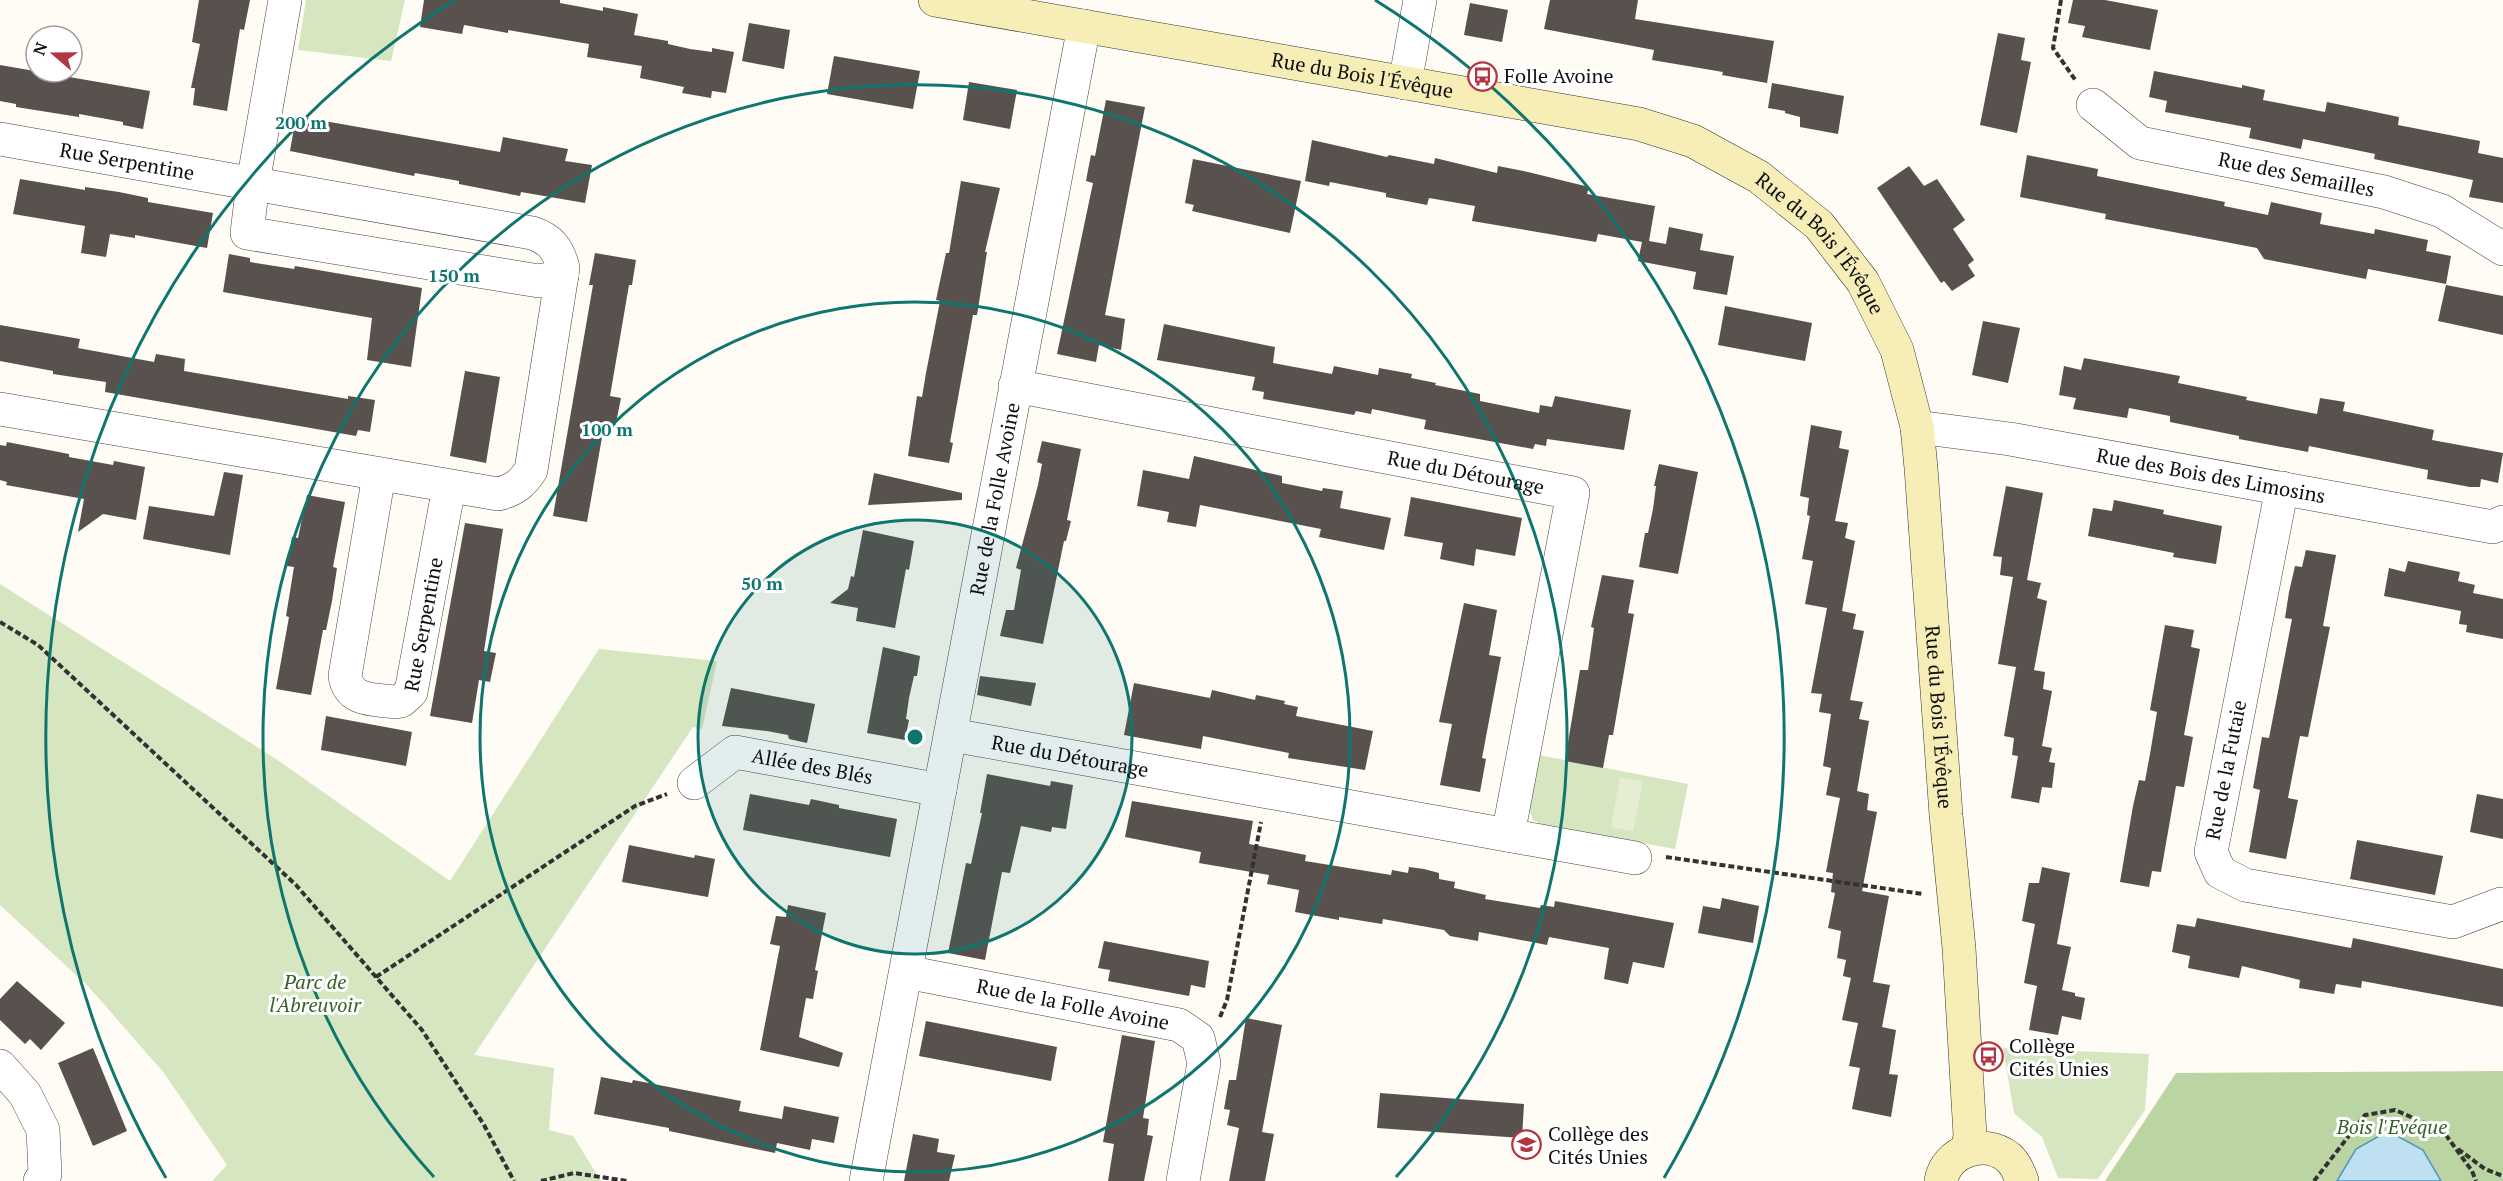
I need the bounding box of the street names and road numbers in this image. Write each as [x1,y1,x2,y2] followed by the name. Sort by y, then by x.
[1270,46,1455,104] street label: Rue du Bois l'Évêque
[58,136,197,186] street label: Rue Serpentine
[2216,145,2377,203] street label: Rue des Semailles
[1750,166,1891,319] street label: Rue du Bois l'Évêque
[963,400,1026,598] street label: Rue de la Folle Avoine
[2094,441,2328,509] street label: Rue des Bois des Limosins
[1385,444,1547,500] street label: Rue du Détourage
[397,555,449,694] street label: Rue Serpentine
[1919,624,1960,810] street label: Rue du Bois l'Évêque
[2199,698,2252,842] street label: Rue de la Futaie
[989,728,1151,783] street label: Rue du Détourage
[750,741,875,790] street label: Allée des Blés
[974,972,1172,1036] street label: Rue de la Folle Avoine

